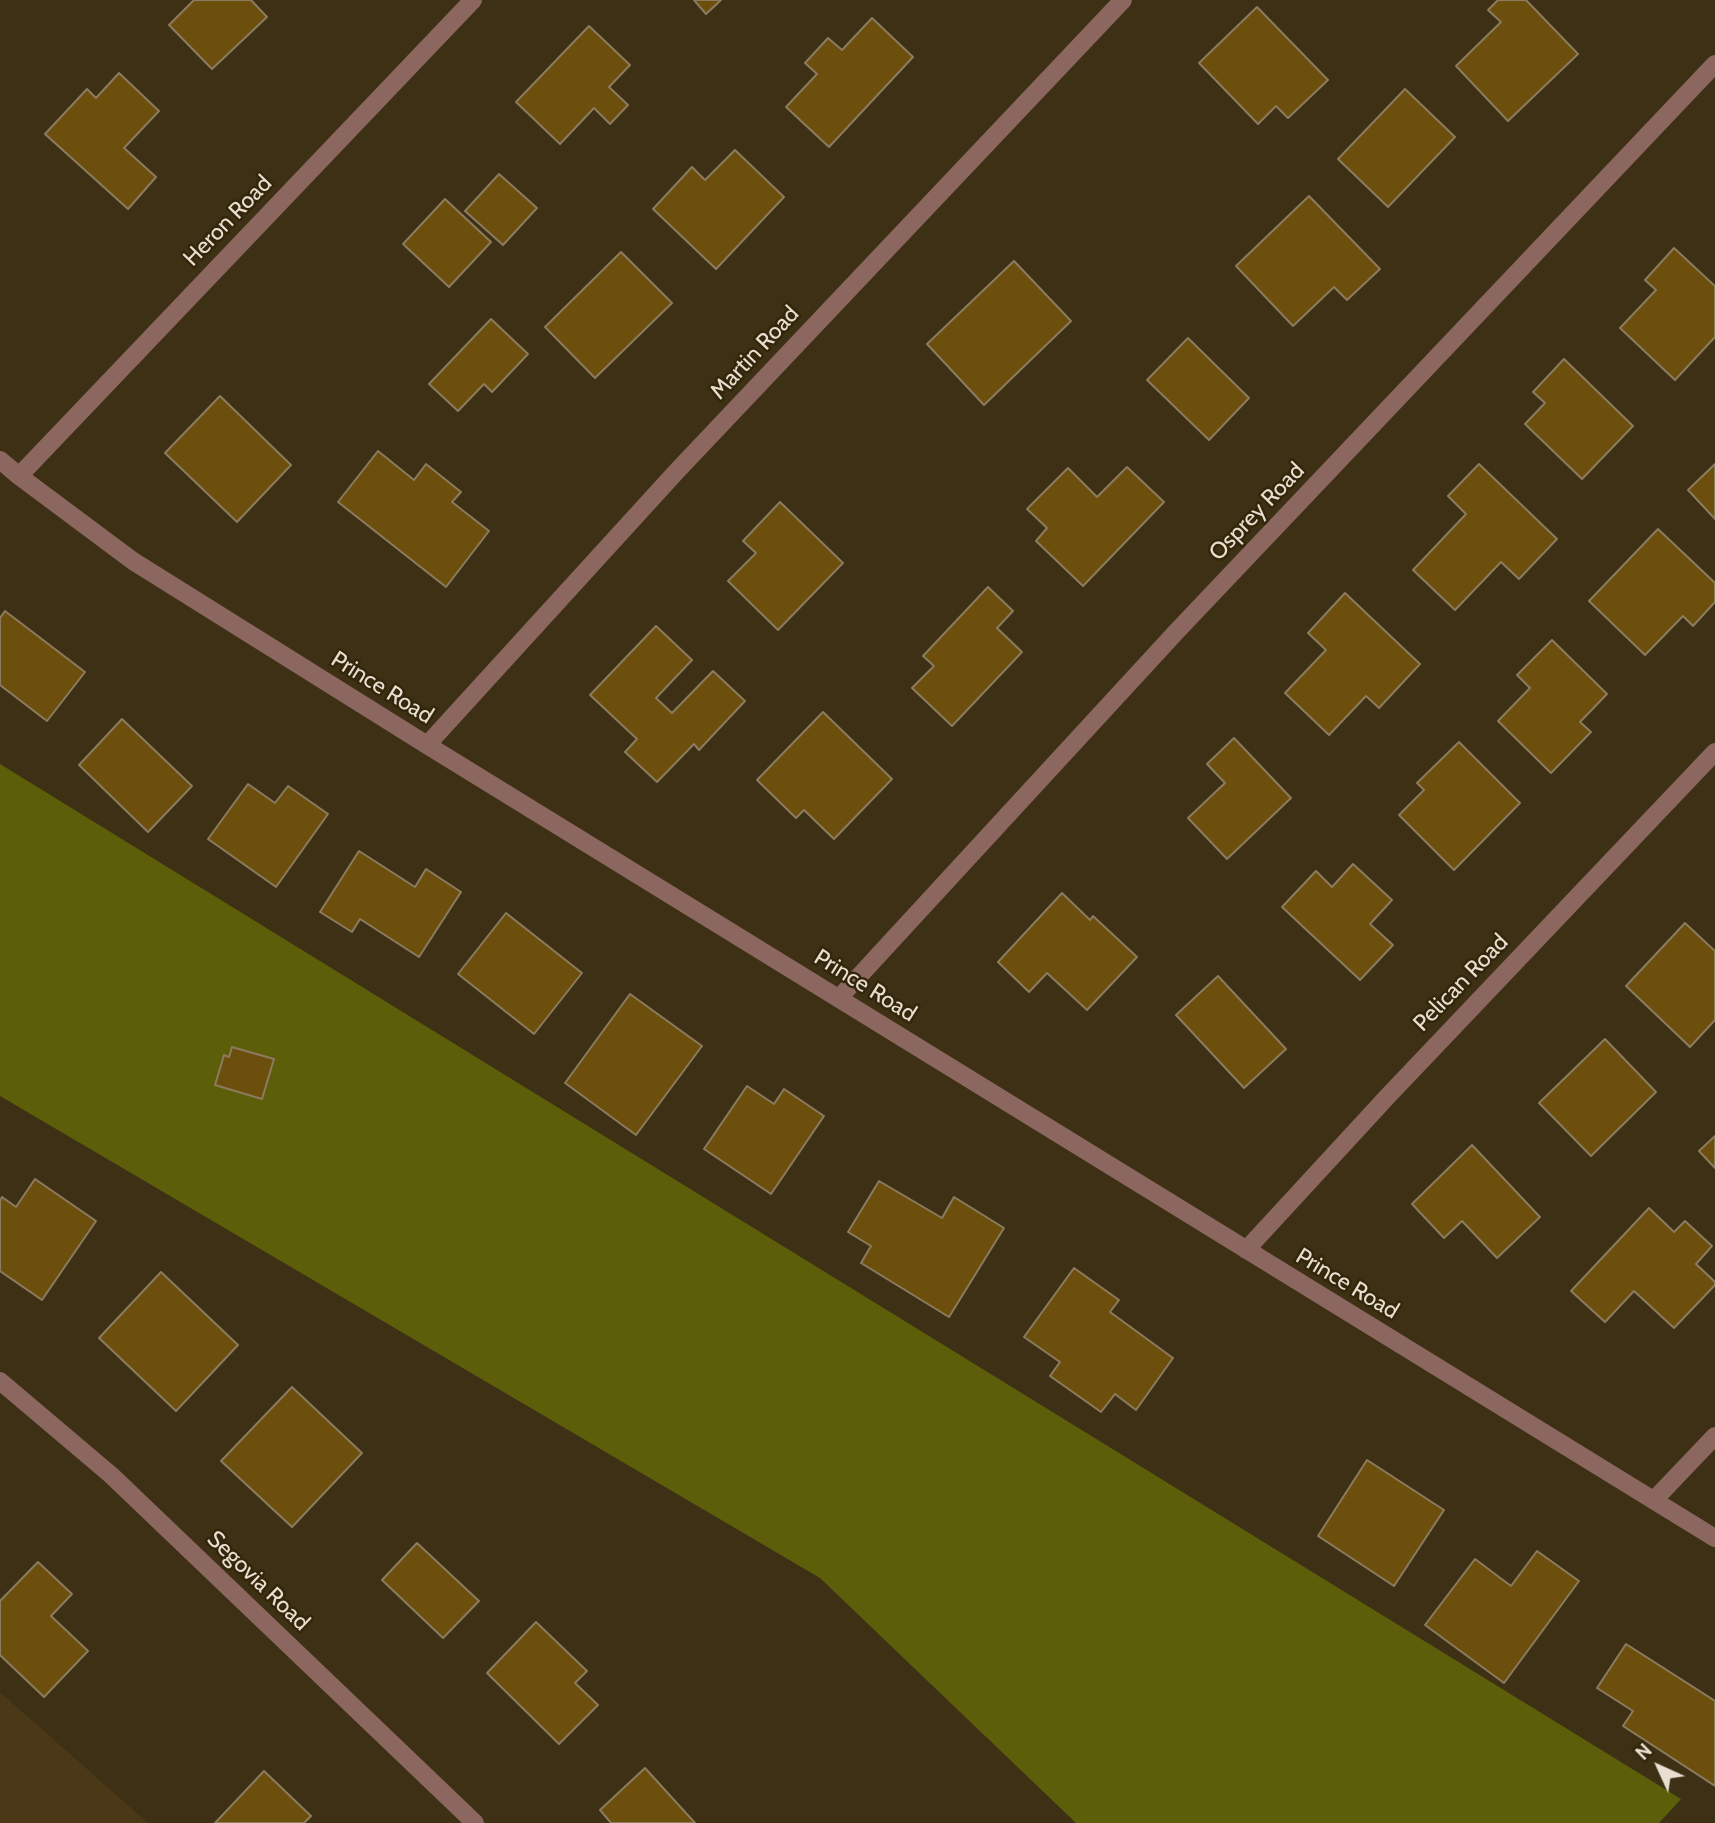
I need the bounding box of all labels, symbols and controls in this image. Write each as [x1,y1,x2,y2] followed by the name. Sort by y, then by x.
[178,170,278,272] street label: Heron Road
[705,301,805,405] street label: Martin Road
[1204,457,1310,567] street label: Osprey Road
[326,646,438,730] street label: Prince Road
[1408,929,1514,1037] street label: Pelican Road
[809,944,921,1028] street label: Prince Road
[1291,1243,1403,1325] street label: Prince Road
[201,1525,315,1637] street label: Segovia Road
[1624,1732,1694,1802] north arrow
[1631,1739,1657,1765] text: N

